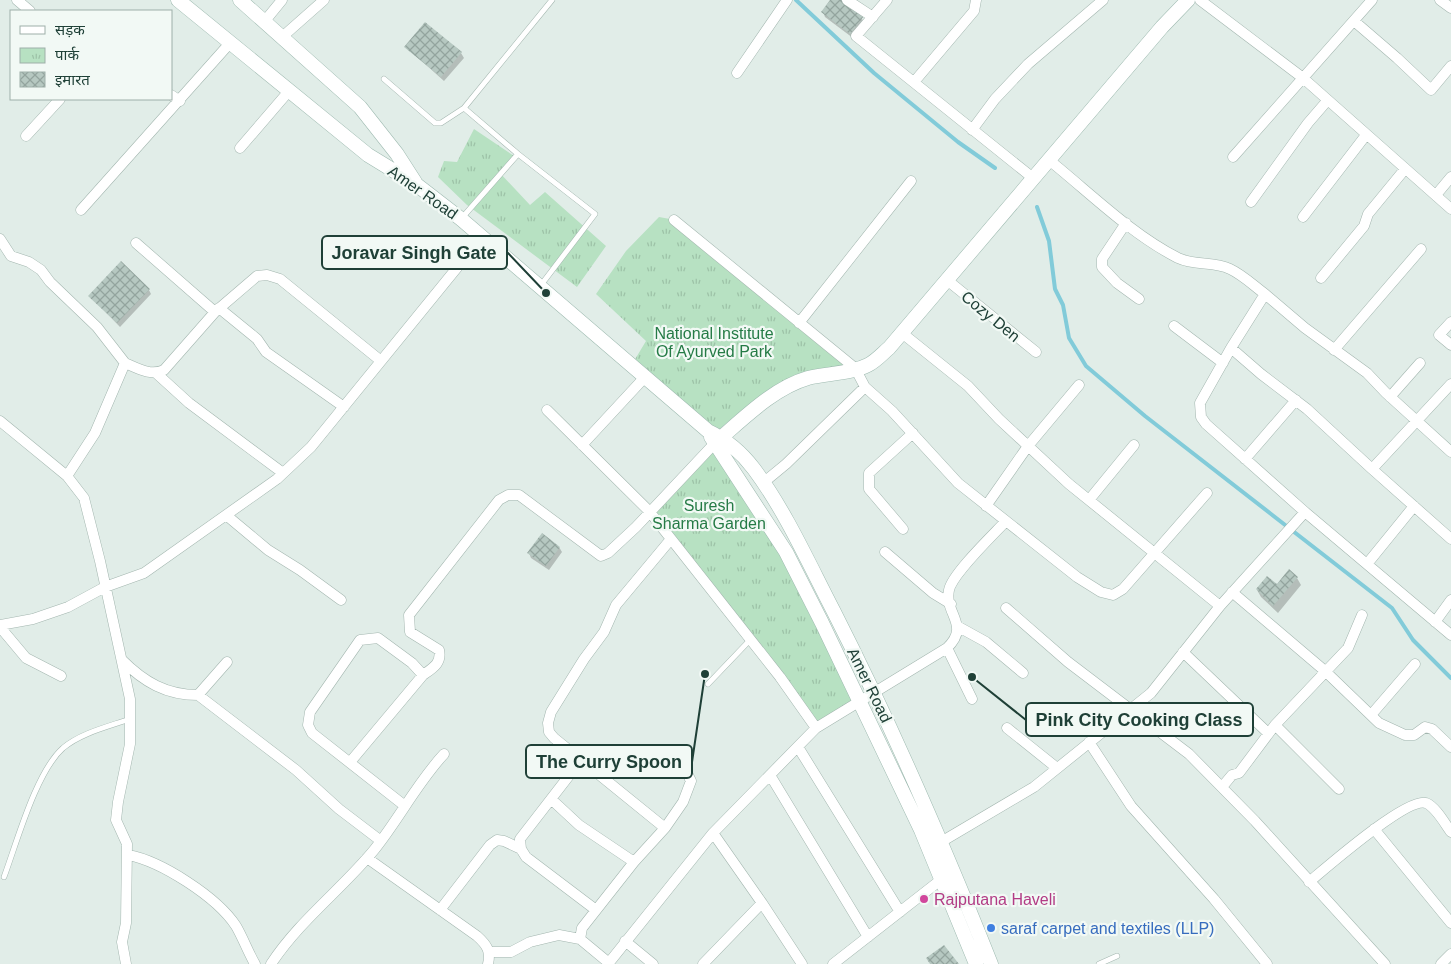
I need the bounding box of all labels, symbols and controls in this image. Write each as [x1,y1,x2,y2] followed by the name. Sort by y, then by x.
[10,10,172,100] legend
[55,21,85,38] text: सड़क
[55,46,79,63] text: पार्क
[55,71,90,88] text: इमारत
[385,162,461,223] street label: Amer Road
[322,236,507,269] callout: Joravar Singh Gate
[331,243,497,263] text: Joravar Singh Gate
[958,288,1023,345] street label: Cozy Den
[654,325,774,360] park label: National Institute Of Ayurved Park
[652,497,766,532] park label: Suresh Sharma Garden
[844,645,895,725] street label: Amer Road
[1026,703,1253,736] callout: Pink City Cooking Class
[1035,710,1243,730] text: Pink City Cooking Class
[526,745,692,778] callout: The Curry Spoon
[536,752,682,772] text: The Curry Spoon
[934,891,1056,908] place label: Rajputana Haveli
[918,893,930,905] marker: Rajputana Haveli
[1001,920,1214,937] place label: saraf carpet and textiles (LLP)
[985,922,997,934] marker: saraf carpet and textiles (LLP)

